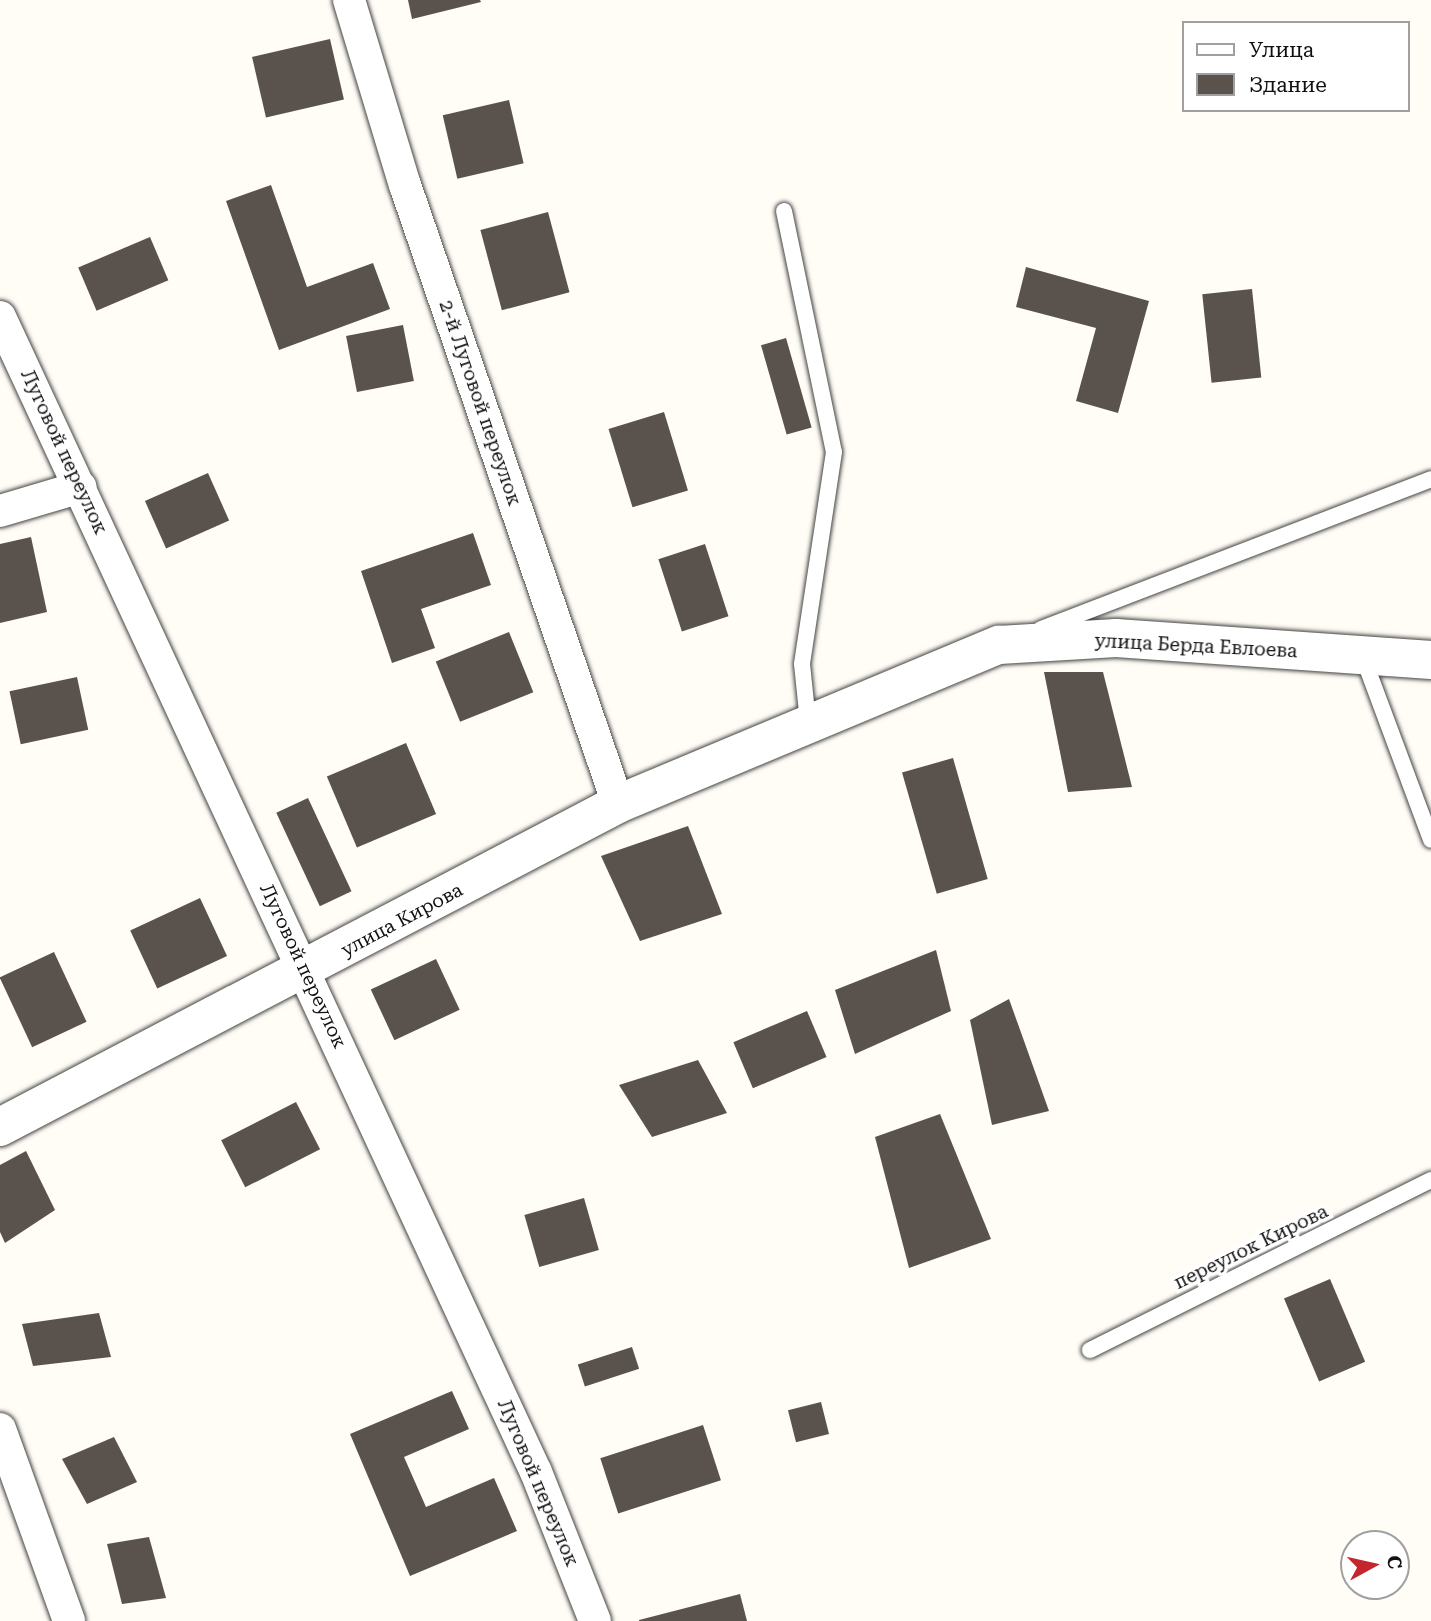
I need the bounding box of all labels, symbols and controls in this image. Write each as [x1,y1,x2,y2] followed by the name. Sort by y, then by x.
[1182,21,1410,112] legend
[1249,38,1314,62] text: Улица
[1249,73,1327,97] text: Здание
[434,297,526,509] street label: 2-й Луговой переулок
[16,366,112,538] street label: Луговой переулок
[1094,629,1298,663] street label: улица Берда Евлоева
[337,878,467,962] street label: улица Кирова
[255,880,351,1052] street label: Луговой переулок
[1170,1200,1332,1294] street label: переулок Кирова
[493,1396,583,1570] street label: Луговой переулок
[1340,1530,1410,1600] north arrow
[1382,1554,1407,1570] text: С

